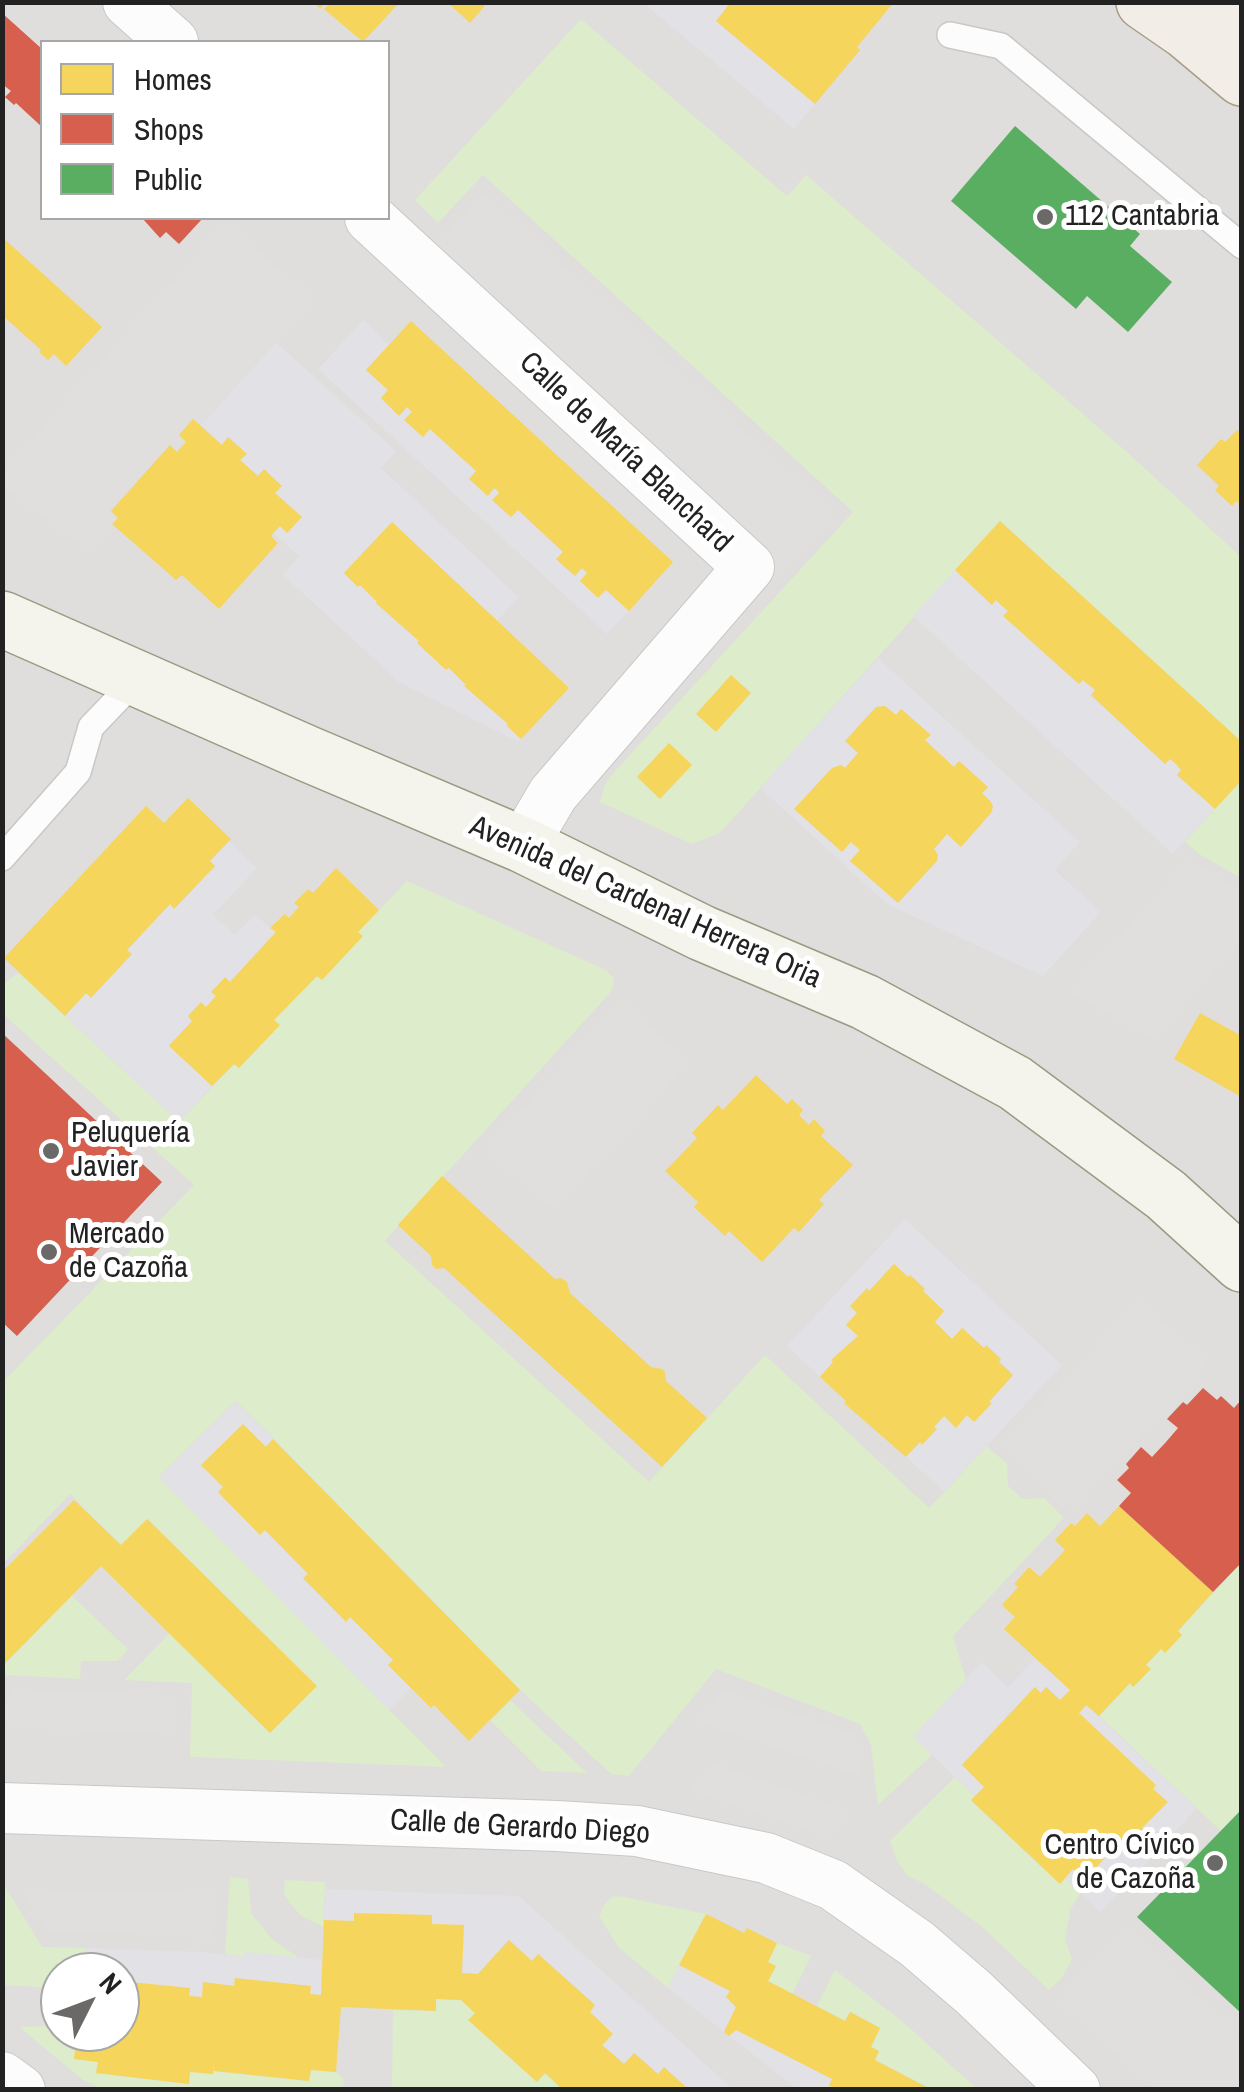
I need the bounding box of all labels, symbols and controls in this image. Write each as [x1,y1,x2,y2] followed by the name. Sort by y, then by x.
[40,40,390,220] legend
[134,59,212,99] text: Homes
[134,109,204,149] text: Shops
[134,159,202,199] text: Public
[1065,199,1219,235] place label: 112 Cantabria
[1034,206,1056,228] marker: 112 Cantabria
[511,345,739,561] street label: Calle de María Blanchard
[464,809,826,997] street label: Avenida del Cardenal Herrera Oria
[71,1116,190,1186] place label: Peluquería Javier
[40,1140,62,1162] marker: Peluquería Javier
[69,1217,188,1288] place label: Mercado de Cazoña
[38,1241,60,1263] marker: Mercado de Cazoña
[389,1803,651,1853] street label: Calle de Gerardo Diego
[1045,1828,1195,1898] place label: Centro Cívico de Cazoña
[1204,1852,1226,1874] marker: Centro Cívico de Cazoña
[40,1952,140,2052] north arrow
[91,1964,130,2002] text: N

